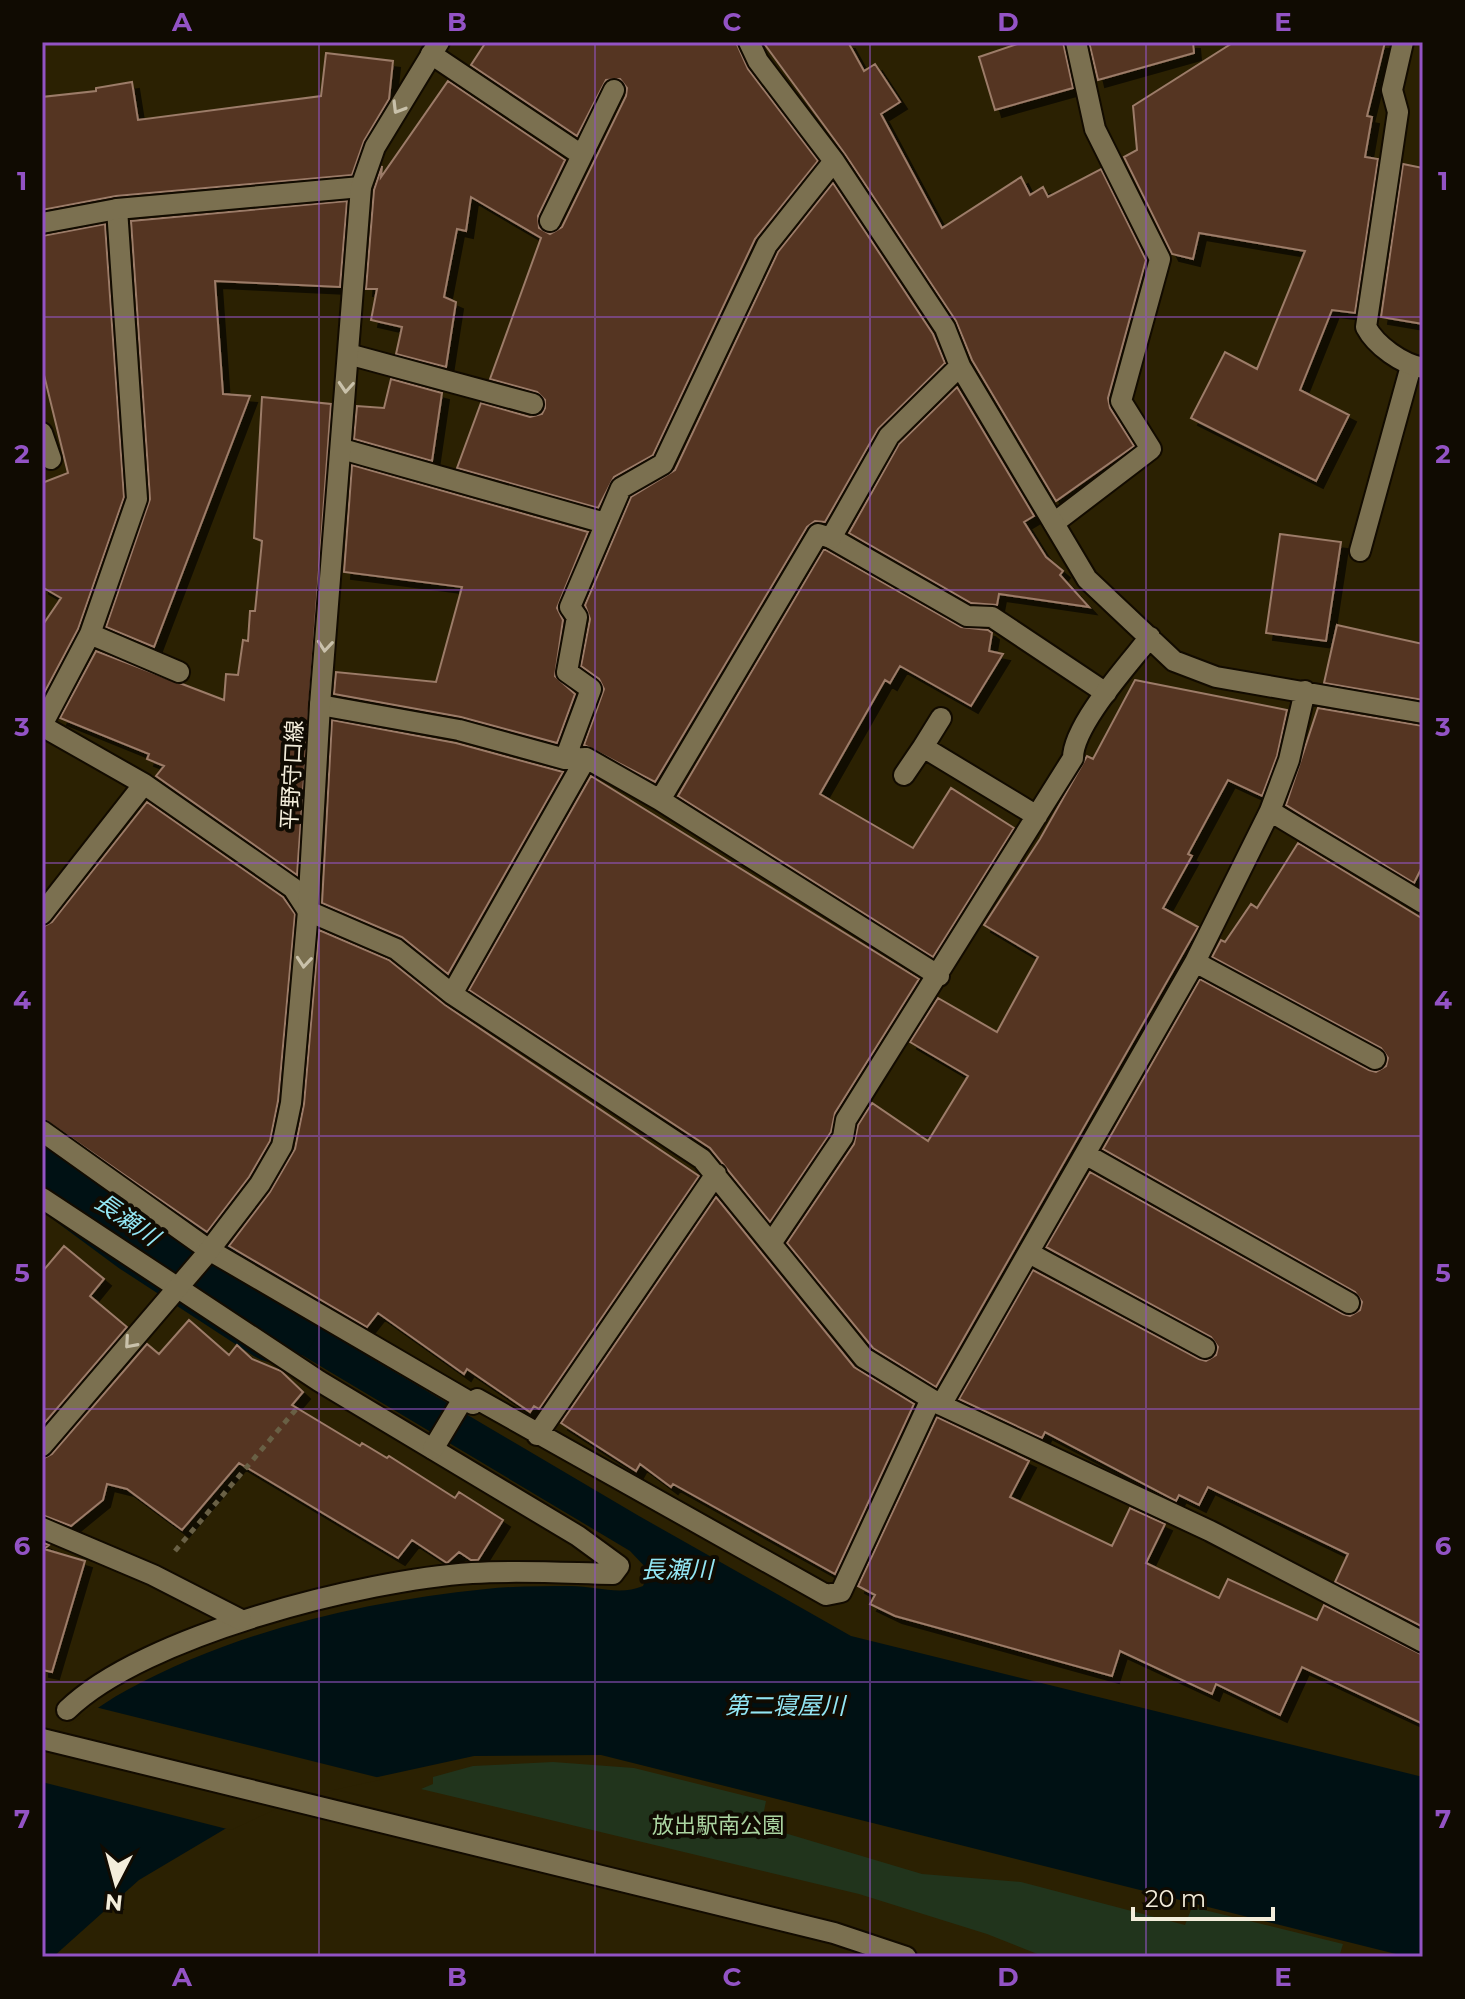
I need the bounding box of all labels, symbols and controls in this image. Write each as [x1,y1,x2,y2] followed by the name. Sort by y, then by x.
[171,6,193,38] text: A
[447,6,467,38] text: B
[723,6,742,38] text: C
[997,6,1019,38] text: D
[1274,6,1292,38] text: E
[392,99,408,114] one-way arrow
[17,165,27,197] text: 1
[1438,165,1448,197] text: 1
[338,381,355,394] one-way arrow
[14,438,30,470] text: 2
[1435,438,1451,470] text: 2
[317,640,334,653] one-way arrow
[13,711,30,743] text: 3
[1434,711,1451,743] text: 3
[276,719,308,831] street label: 平野守口線
[295,955,312,968] one-way arrow
[13,984,31,1016] text: 4
[1434,984,1452,1016] text: 4
[89,1186,167,1253] water label: 長瀬川
[14,1257,30,1289] text: 5
[1435,1257,1451,1289] text: 5
[125,1334,140,1348] one-way arrow
[14,1530,31,1562] text: 6
[1435,1530,1452,1562] text: 6
[641,1555,716,1584] water label: 長瀬川
[725,1691,848,1720] water label: 第二寝屋川
[14,1803,30,1835] text: 7
[1435,1803,1451,1835] text: 7
[652,1812,784,1839] park label: 放出駅南公園
[76,1843,156,1923] north arrow
[1133,1871,1273,1921] scale bar
[1145,1884,1206,1913] text: 20 m
[104,1888,124,1917] text: N
[171,1961,193,1993] text: A
[447,1961,467,1993] text: B
[723,1961,742,1993] text: C
[997,1961,1019,1993] text: D
[1274,1961,1292,1993] text: E

